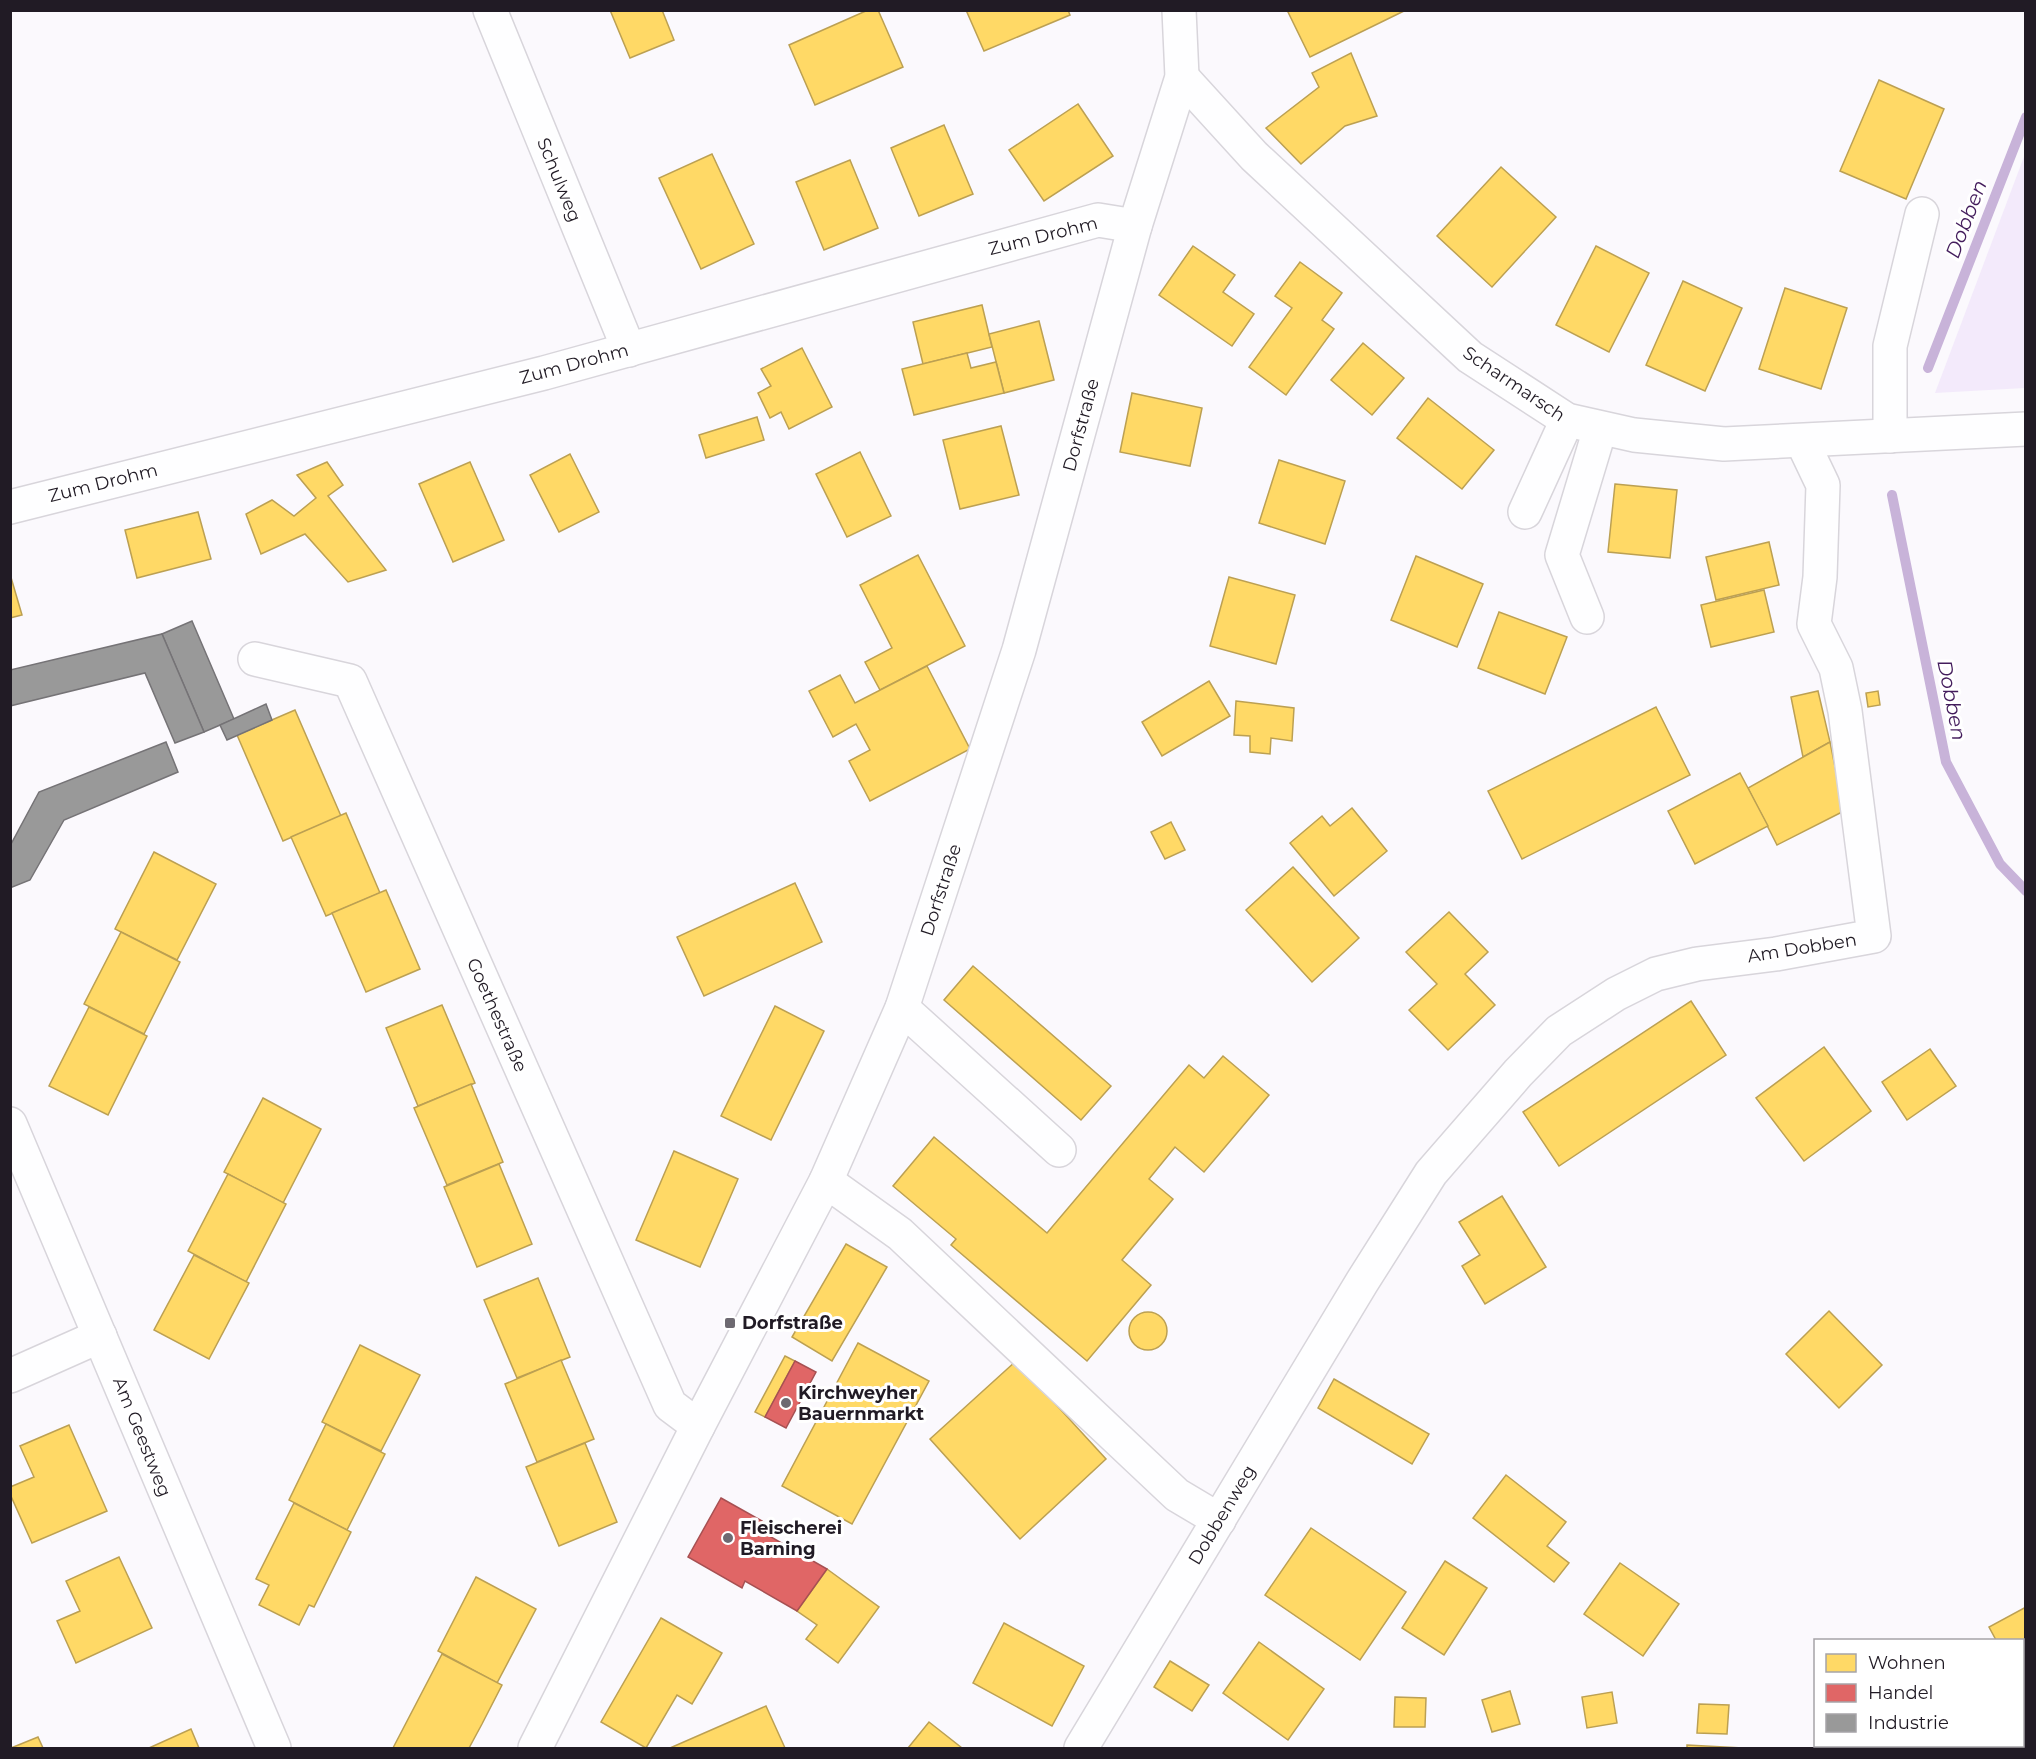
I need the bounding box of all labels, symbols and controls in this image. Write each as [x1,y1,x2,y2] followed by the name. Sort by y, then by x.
[532,135,586,225] street label: Schulweg
[1940,177,1992,261] water label: Dobben
[986,212,1100,260] street label: Zum Drohm
[517,339,631,389] street label: Zum Drohm
[1459,342,1569,426] street label: Scharmarsch
[1058,376,1104,474] street label: Dorfstraße
[46,459,160,507] street label: Zum Drohm
[1932,658,1972,742] water label: Dobben
[916,841,966,939] street label: Dorfstraße
[1746,929,1858,967] street label: Am Dobben
[462,955,532,1076] street label: Goethestraße
[742,1312,843,1334] place label: Dorfstraße
[723,1316,737,1330] marker: Dorfstraße
[108,1374,176,1500] street label: Am Geestweg
[798,1382,924,1425] place label: Kirchweyher Bauernmarkt
[779,1396,793,1410] marker: Kirchweyher Bauernmarkt
[1184,1461,1260,1569] street label: Dobbenweg
[740,1517,842,1560] place label: Fleischerei Barning
[721,1531,735,1545] marker: Fleischerei Barning
[1814,1639,2024,1747] legend
[1868,1652,1946,1674] text: Wohnen
[1868,1682,1933,1704] text: Handel
[1868,1712,1949,1734] text: Industrie

